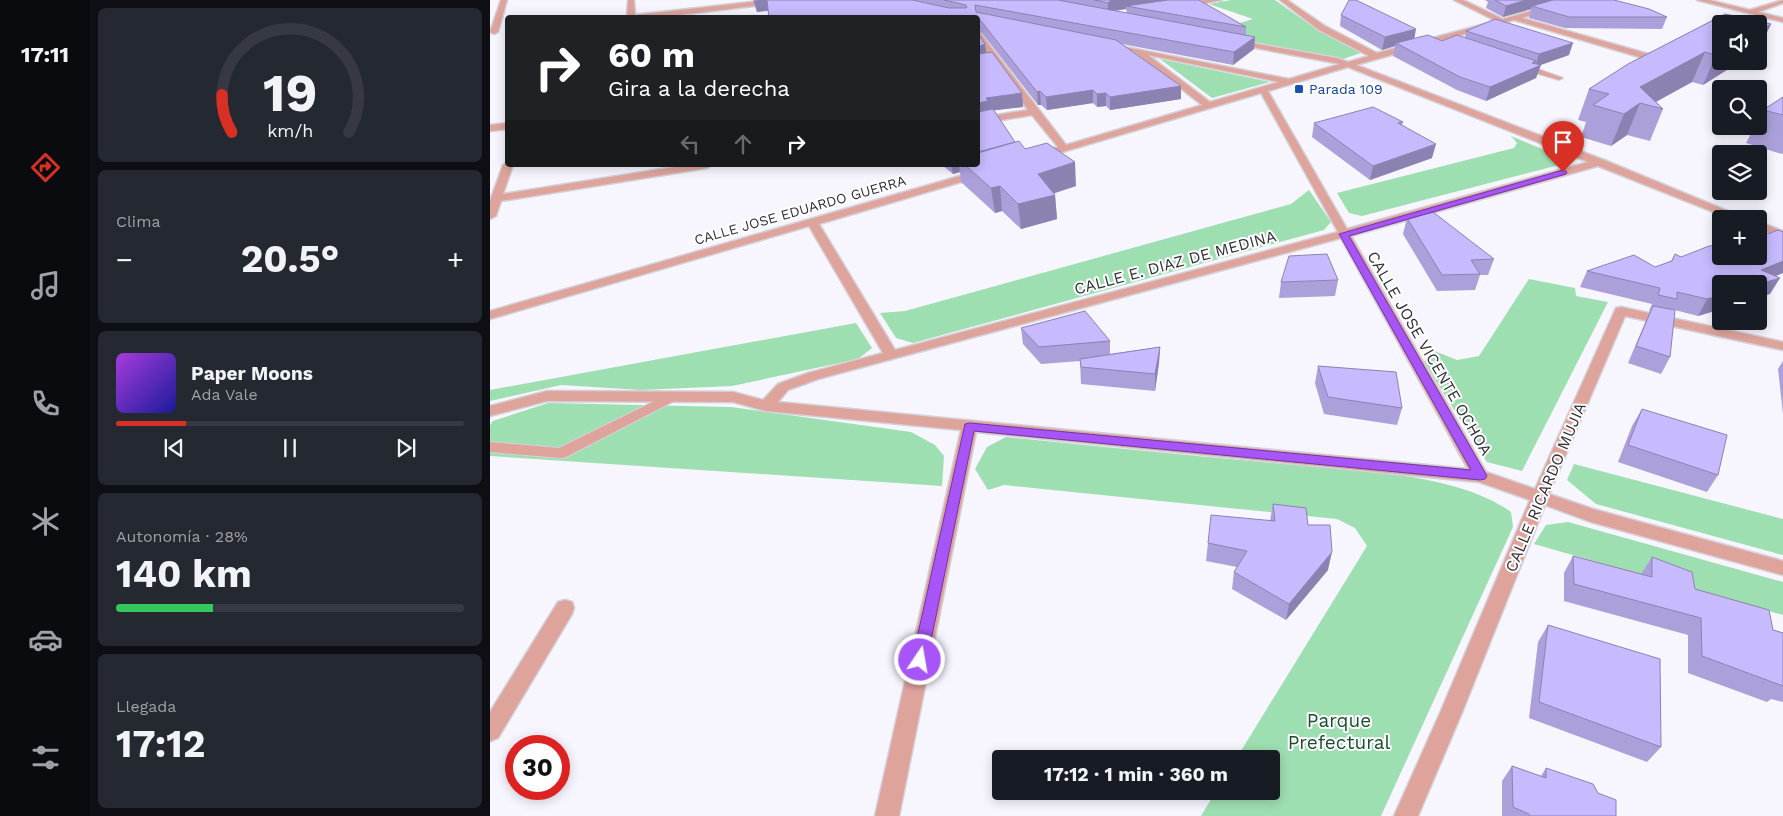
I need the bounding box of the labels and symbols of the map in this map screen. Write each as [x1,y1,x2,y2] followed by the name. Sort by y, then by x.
[1309,81,1383,97] place label: Parada 109
[1293,83,1305,95] marker: Parada 109
[1542,121,1584,172] pin
[692,172,908,248] street label: CALLE JOSE EDUARDO GUERRA
[1072,226,1279,299] street label: CALLE E. DIAZ DE MEDINA
[1363,248,1496,459] street label: CALLE JOSE VICENTE OCHOA
[1501,399,1590,575] street label: CALLE RICARDO MUJIA
[893,633,945,685] position arrow
[1288,709,1390,754] park label: Parque Prefectural
[505,735,570,800] speed limit sign: 30

